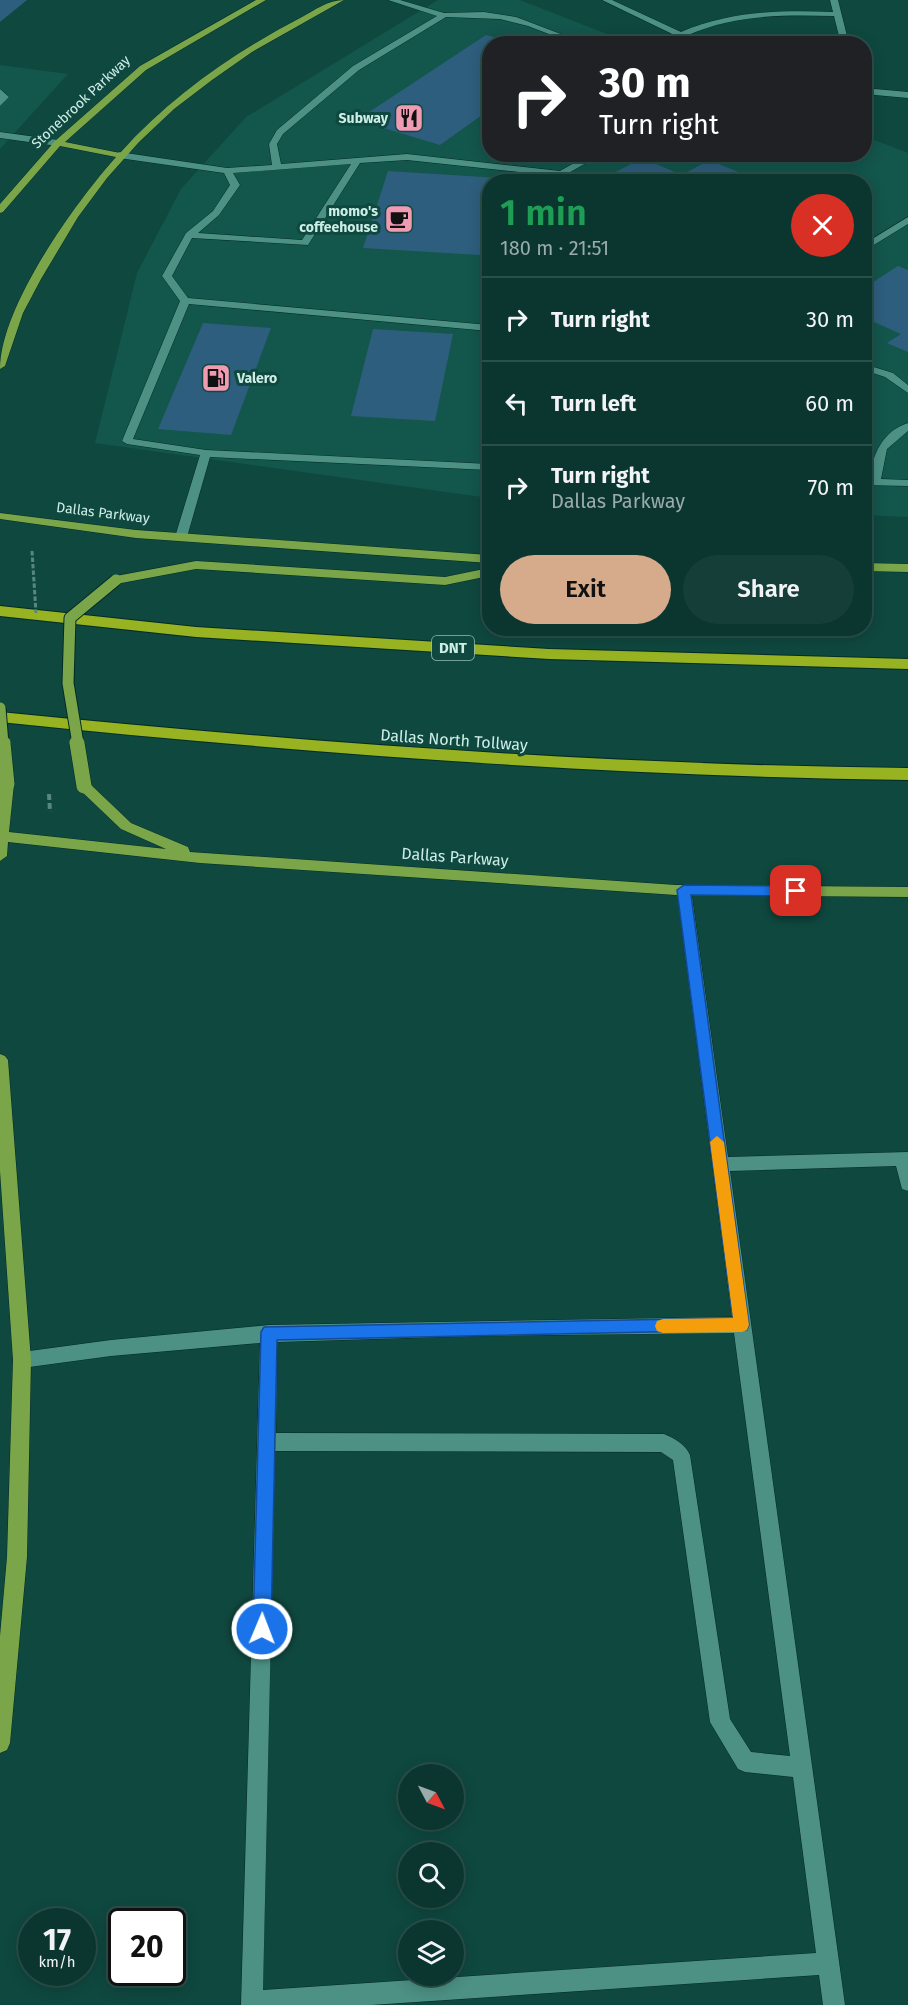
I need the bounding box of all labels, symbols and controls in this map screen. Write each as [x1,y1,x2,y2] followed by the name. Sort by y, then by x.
[28,52,134,152] street label: Stonebrook Parkway
[599,58,691,108] text: 30 m
[500,60,578,138] icon: right
[393,102,425,134] restaurant icon: Subway
[599,109,719,141] text: Turn right
[339,110,389,127] place label: Subway
[500,191,587,235] text: 1 min
[791,194,854,257] button: close
[299,203,378,236] place label: momo's coffeehouse
[383,203,415,235] cafe icon: momo's coffeehouse
[500,236,609,260] text: 180 m · 21:51
[500,303,533,336] icon: right
[551,306,650,333] text: Turn right
[806,306,854,333] text: 30 m
[200,362,232,394] fuel station icon: Valero
[236,370,277,387] place label: Valero
[500,387,533,420] icon: left
[551,390,636,417] text: Turn left
[805,390,854,417] text: 60 m
[551,462,650,489] text: Turn right
[500,471,533,504] icon: right
[808,474,854,501] text: 70 m
[551,489,685,513] text: Dallas Parkway
[55,499,151,527] street label: Dallas Parkway
[500,555,671,624] button: Exit
[683,555,854,624] button: Share
[432,636,474,660] road number: DNT
[380,725,529,755] street label: Dallas North Tollway
[401,844,509,870] street label: Dallas Parkway
[770,865,821,916] pin
[779,874,812,907] icon: arrive
[230,1597,294,1661] position arrow
[398,1764,464,1830] north arrow
[398,1764,464,1986] map controls
[398,1842,464,1908] button: search
[108,1908,186,1986] speed limit sign: 20
[398,1920,464,1986] button: layers
[43,1922,71,1958] text: 17
[38,1953,76,1971] text: km/h

